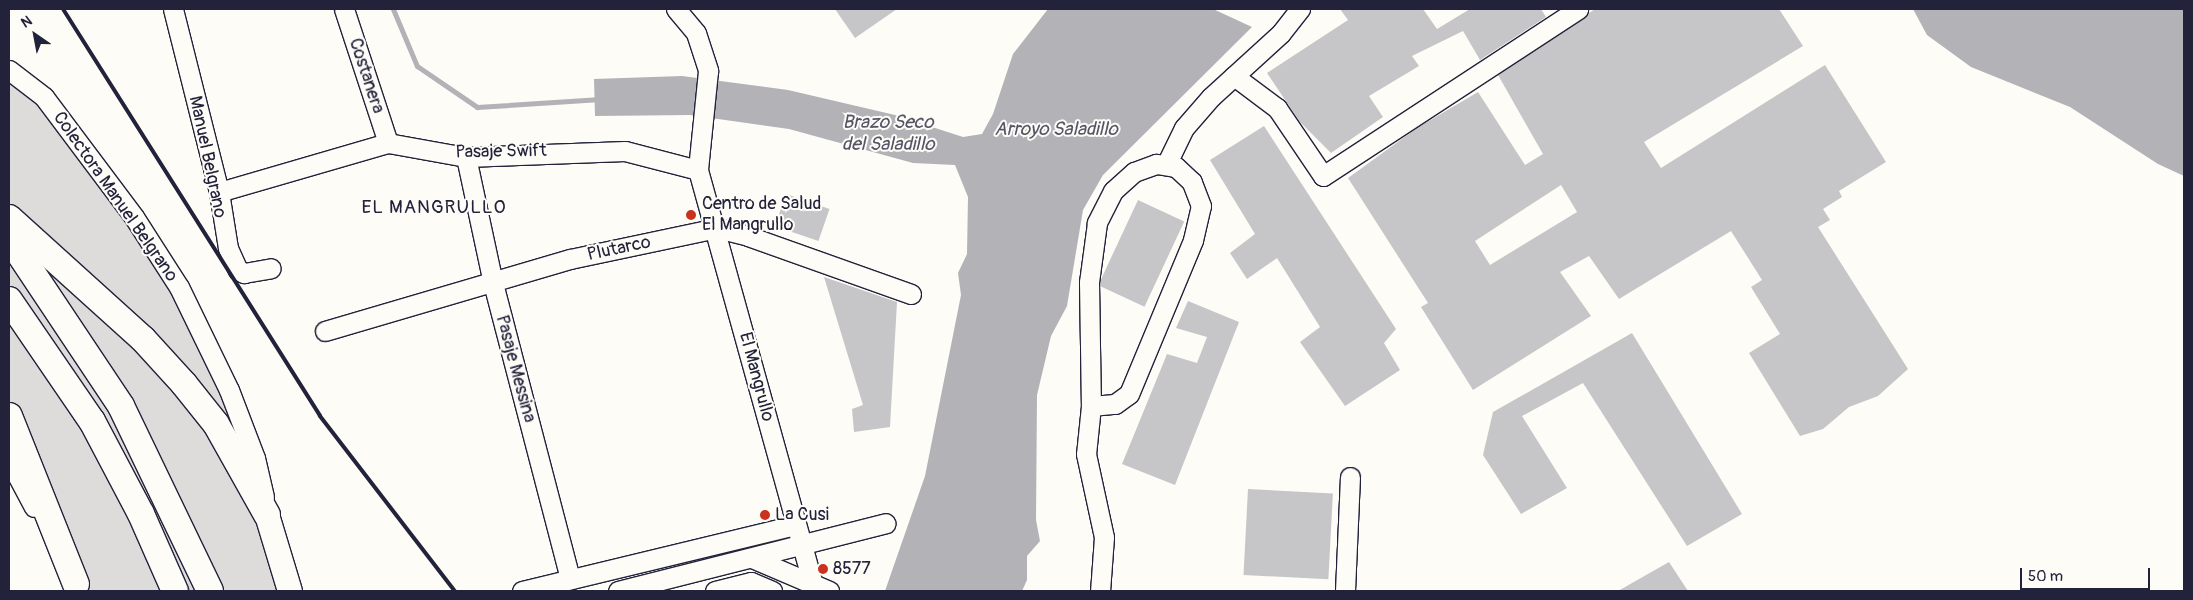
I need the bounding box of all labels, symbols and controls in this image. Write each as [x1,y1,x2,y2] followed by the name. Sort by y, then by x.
[10,10,60,60] north arrow
[18,12,35,32] text: N
[344,36,388,116] street label: Costanera
[184,94,230,220] street label: Manuel Belgrano
[48,108,182,286] street label: Colectora Manuel Belgrano
[842,112,934,156] water label: Brazo Seco del Saladillo
[994,119,1118,141] water label: Arroyo Saladillo
[455,140,547,164] street label: Pasaje Swift
[702,194,821,236] place label: Centro de Salud El Mangrullo
[360,197,508,219] district label: EL MANGRULLO
[684,208,698,222] marker: Centro de Salud El Mangrullo
[585,232,653,266] street label: Plutarco
[490,313,540,425] street label: Pasaje Messina
[734,330,778,424] street label: El Mangrullo
[775,504,829,526] place label: La Cusi
[759,509,771,521] marker: La Cusi
[833,558,871,580] place label: 8577
[2023,558,2153,590] scale bar
[817,563,829,575] marker: 8577
[2028,567,2063,586] text: 50 m

